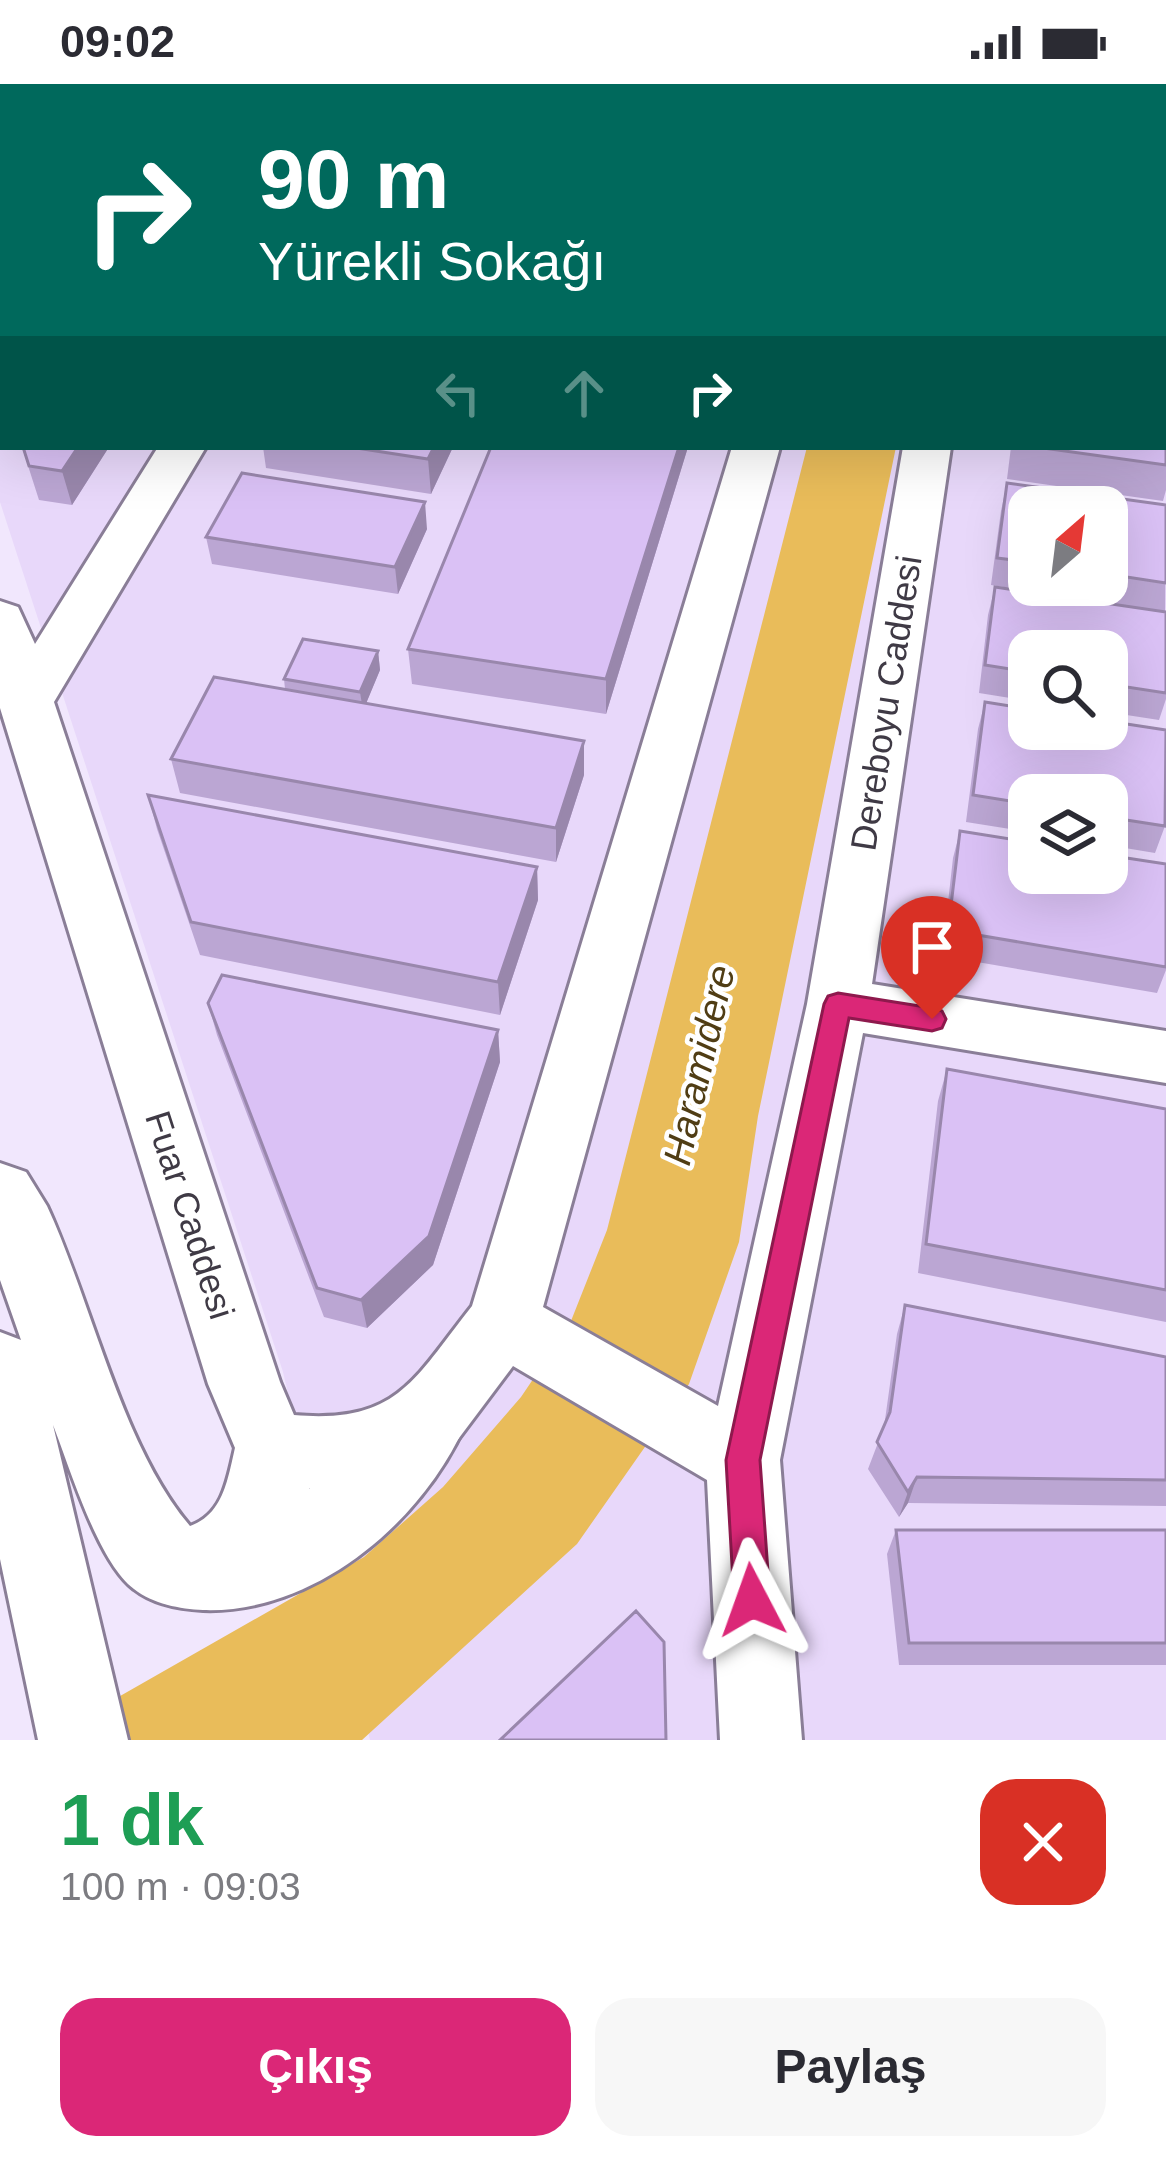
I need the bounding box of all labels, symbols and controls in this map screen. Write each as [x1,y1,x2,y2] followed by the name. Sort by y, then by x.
[60,16,175,67] text: 09:02
[60,132,216,288] icon: right
[258,132,449,226] text: 90 m
[258,231,606,291] text: Yürekli Sokağı
[425,360,491,426] icon: left
[551,360,617,426] icon: ahead
[677,360,743,426] icon: right
[1008,486,1128,606] north arrow
[1008,486,1128,894] map controls
[842,553,930,853] street label: Dereboyu Caddesi
[1008,630,1128,750] button: search
[1008,774,1128,894] button: layers
[881,896,983,1019] pin
[899,914,965,980] icon: arrive
[655,961,743,1169] water label: Haramidere
[137,1106,243,1324] street label: Fuar Caddesi
[689,1537,815,1663] position arrow
[980,1779,1106,1905] button: close
[60,1780,204,1860] text: 1 dk
[60,1865,301,1908] text: 100 m · 09:03
[60,1998,571,2136] button: Çıkış
[595,1998,1106,2136] button: Paylaş

